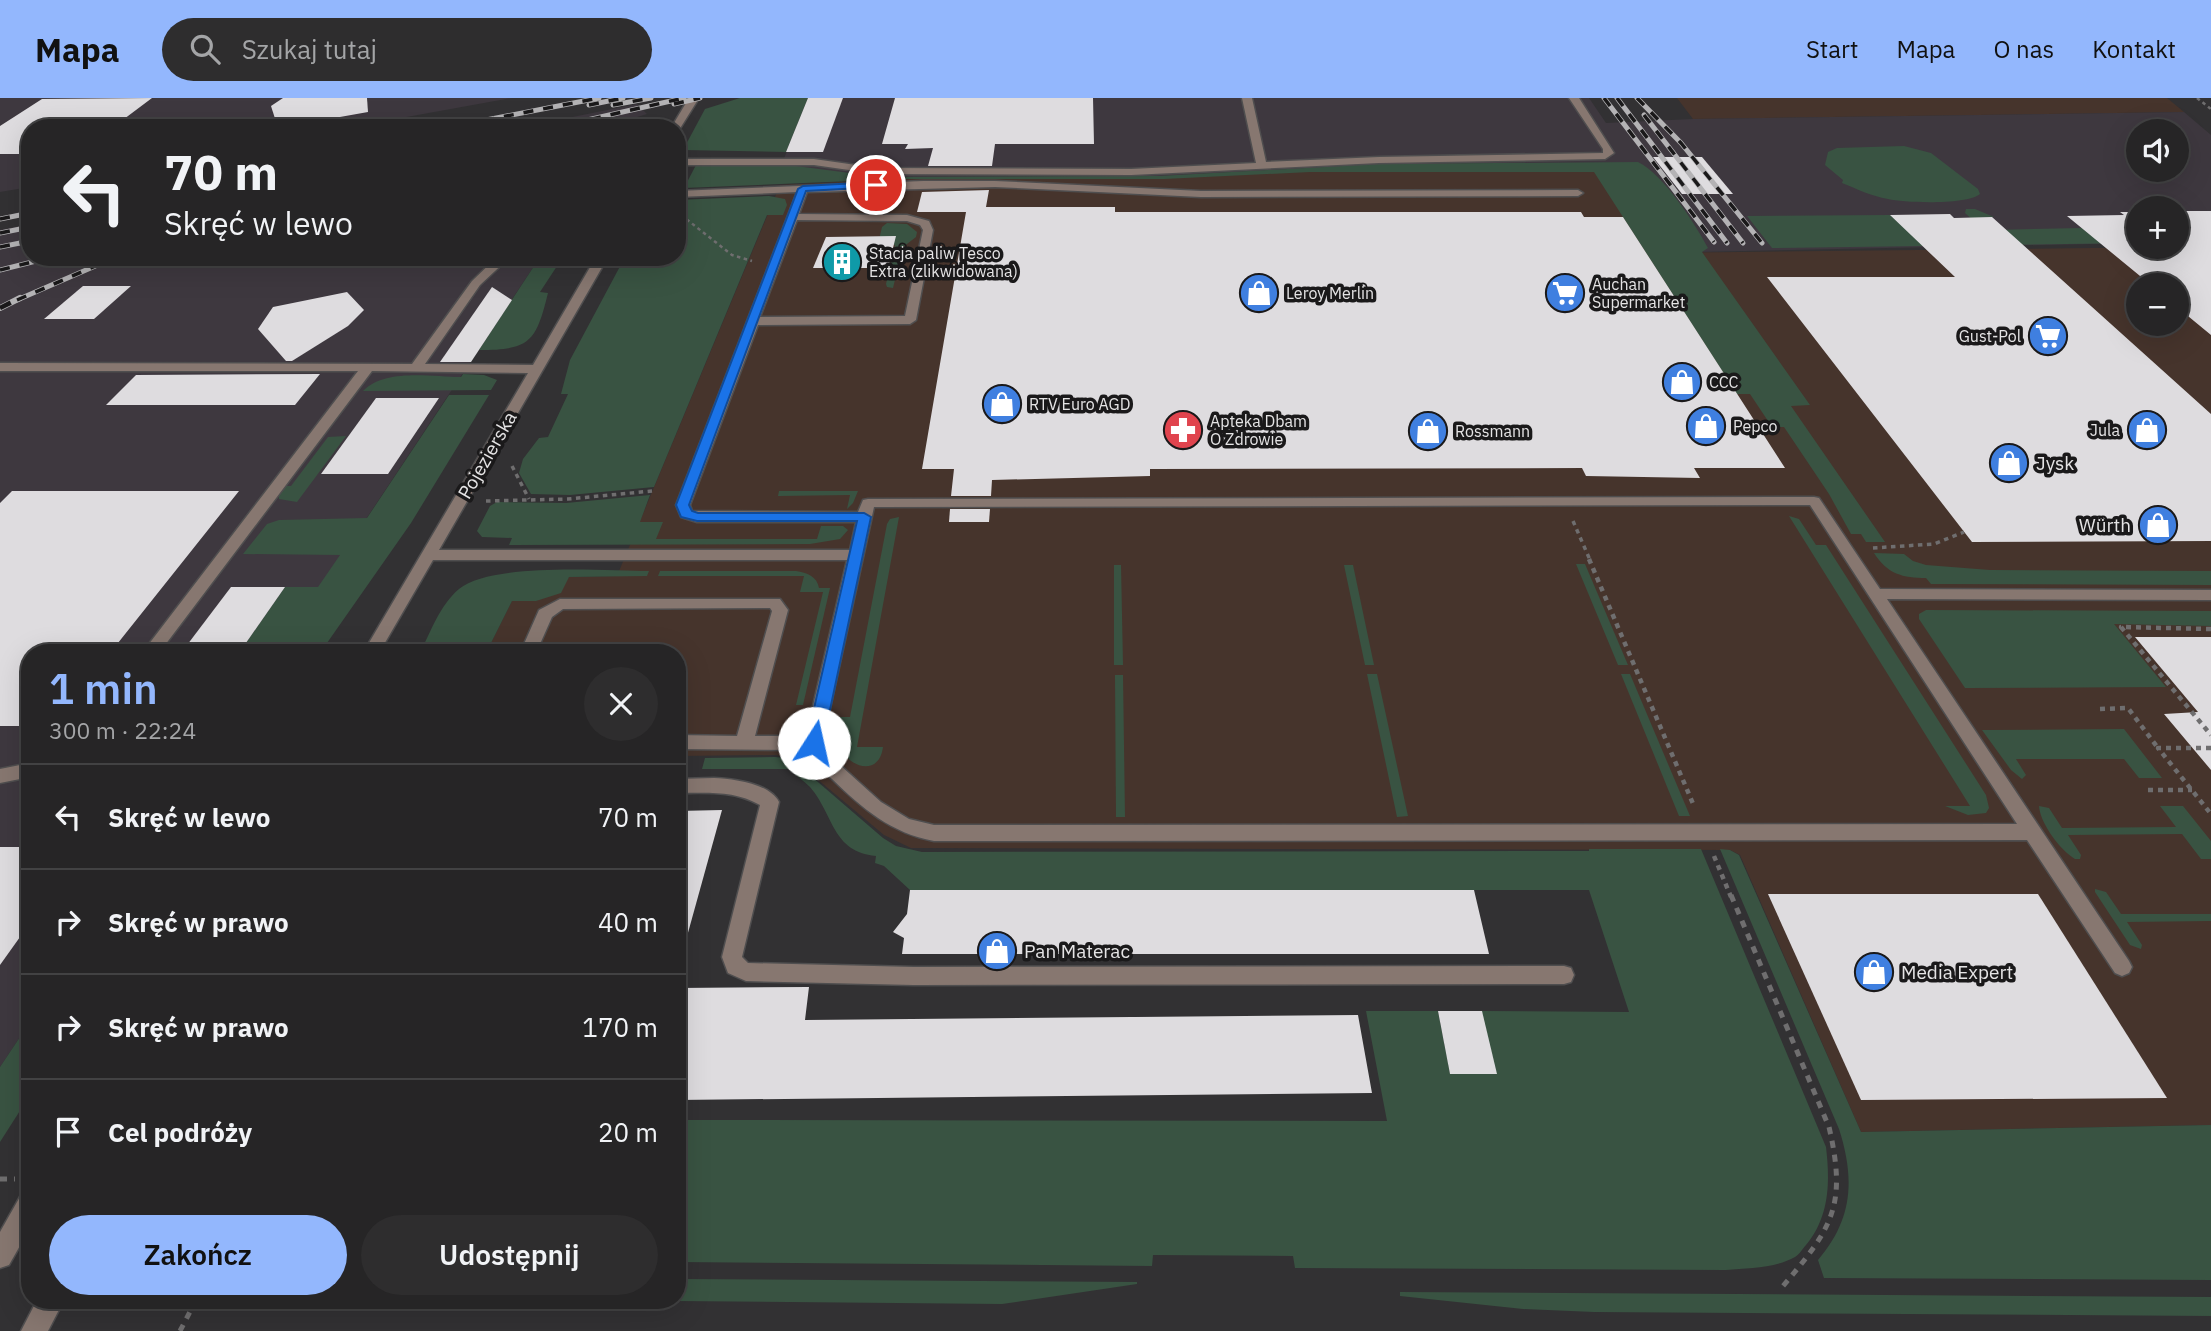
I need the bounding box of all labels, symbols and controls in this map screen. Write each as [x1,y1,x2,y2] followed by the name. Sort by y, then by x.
[162,18,652,81] search box
[35,28,120,71] text: Mapa
[186,30,224,68] icon: search
[242,32,377,66] text: Szukaj tutaj
[1806,33,1858,65] text: Start
[1896,33,1955,65] text: Mapa
[1993,33,2054,65] text: O nas
[2092,33,2176,65] text: Kontakt
[2126,119,2189,336] map controls
[2126,119,2189,182] button: sound
[164,140,278,203] text: 70 m
[49,147,140,238] icon: left
[846,155,906,215] pin
[857,166,895,204] icon: arrive
[2126,196,2189,259] button: +
[164,202,353,244] text: Skręć w lewo
[821,241,863,283] building icon: Stacja paliw Tesco Extra (zlikwidowana)
[869,243,1018,281] place label: Stacja paliw Tesco Extra (zlikwidowana)
[1238,272,1280,314] shop icon: Leroy Merlin
[1544,272,1586,314] supermarket icon: Auchan Supermarket
[2126,273,2189,336] button: −
[1592,274,1685,312] place label: Auchan Supermarket
[1286,283,1374,303] place label: Leroy Merlin
[2027,315,2069,357] supermarket icon: Gust-Pol
[1959,326,2021,346] place label: Gust-Pol
[1661,361,1703,403] shop icon: CCC
[1709,372,1738,392] place label: CCC
[981,383,1023,425] shop icon: RTV Euro AGD
[1029,394,1130,414] place label: RTV Euro AGD
[1685,405,1727,447] shop icon: Pepco
[452,407,522,503] street label: Pojezierska
[1162,409,1204,451] pharmacy icon: Apteka Dbam O Zdrowie
[2126,409,2168,451] shop icon: Jula
[1407,410,1449,452] shop icon: Rossmann
[1210,411,1307,449] place label: Apteka Dbam O Zdrowie
[1733,416,1777,436] place label: Pepco
[2090,420,2120,440] place label: Jula
[1455,421,1530,441] place label: Rossmann
[1988,442,2030,484] shop icon: Jysk
[2036,451,2074,475] place label: Jysk
[2137,504,2179,546] shop icon: Würth
[2079,513,2131,537] place label: Würth
[49,661,158,716] text: 1 min
[584,667,658,741] button: close
[777,706,851,780] position arrow
[49,715,196,745] text: 300 m · 22:24
[49,798,87,836] icon: left
[108,800,270,834] text: Skręć w lewo
[598,800,658,834] text: 70 m
[49,903,87,941] icon: right
[108,905,289,939] text: Skręć w prawo
[598,905,658,939] text: 40 m
[976,930,1018,972] shop icon: Pan Materac
[1024,939,1130,963] place label: Pan Materac
[1853,951,1895,993] shop icon: Media Expert
[1901,960,2013,984] place label: Media Expert
[49,1008,87,1046] icon: right
[108,1010,289,1044] text: Skręć w prawo
[582,1010,658,1044] text: 170 m
[49,1113,87,1151] icon: arrive
[108,1115,252,1149] text: Cel podróży
[598,1115,658,1149] text: 20 m
[49,1215,347,1295] button: Zakończ
[361,1215,658,1295] button: Udostępnij

